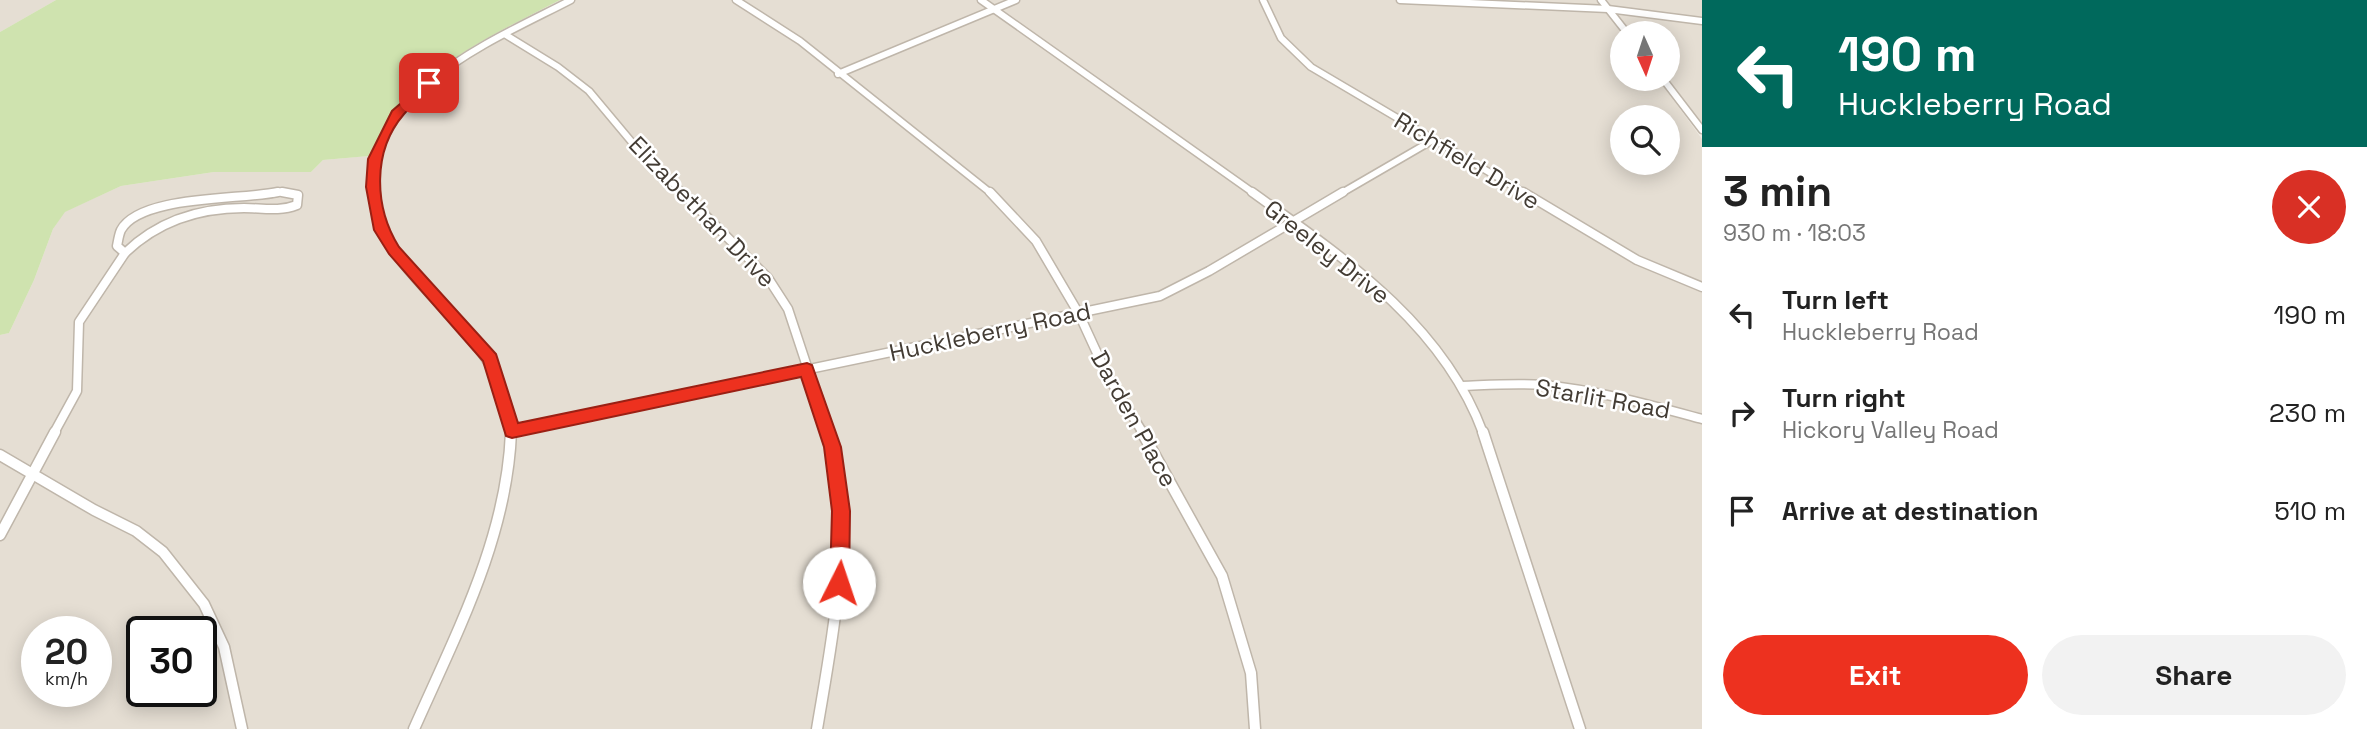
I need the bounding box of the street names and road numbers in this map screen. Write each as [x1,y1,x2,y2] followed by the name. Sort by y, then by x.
[1389,105,1546,216] street label: Richfield Drive
[622,129,783,294] street label: Elizabethan Drive
[1258,193,1396,310] street label: Greeley Drive
[886,295,1094,368] street label: Huckleberry Road
[1084,345,1185,492] street label: Darden Place
[1533,371,1673,426] street label: Starlit Road

